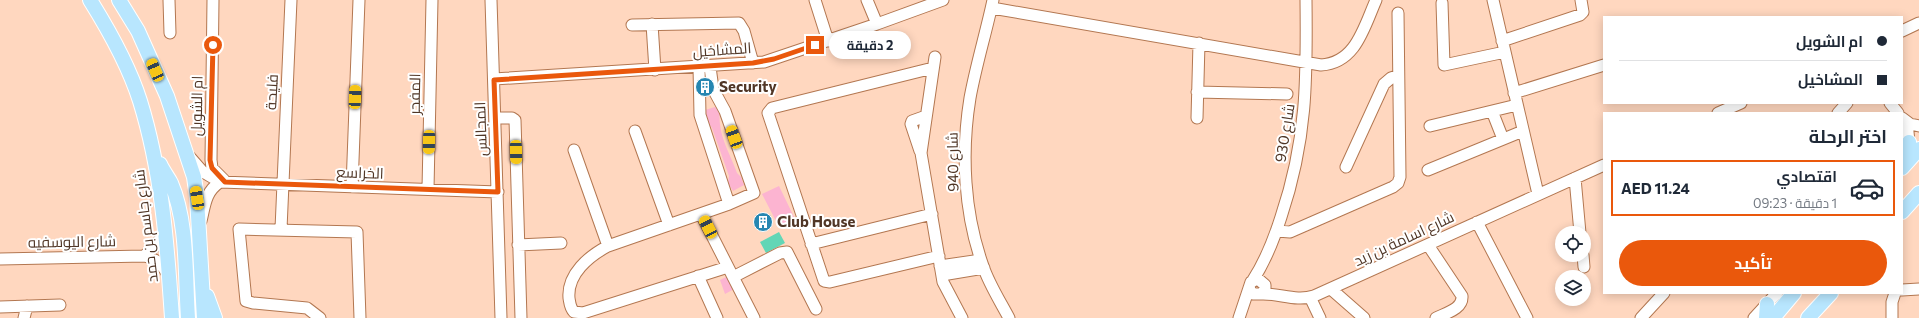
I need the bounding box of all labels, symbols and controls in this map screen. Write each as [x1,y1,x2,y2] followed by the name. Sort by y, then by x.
[829,31,911,59] callout: 2 دقيقة
[1796,32,1863,50] text: ام الشويل
[204,36,222,54] route start
[806,36,824,54] route end
[847,37,893,53] text: 2 دقيقة
[692,38,752,62] street label: المشاخيل
[145,57,165,83] car
[1798,70,1863,88] text: المشاخيل
[405,73,424,116] street label: المفجر
[261,74,281,110] street label: فليحة
[186,76,208,136] street label: ام الشويل
[694,76,716,98] building icon: Security
[719,77,777,95] place label: Security
[349,85,361,109] car
[470,101,492,157] street label: المجالس
[1270,102,1301,164] street label: شارع 930
[724,124,744,150] car
[1809,125,1887,147] text: اختر الرحلة
[423,130,435,154] car
[942,132,965,192] street label: شارع 940
[510,140,522,164] car
[336,162,384,185] street label: الخراسع
[1777,167,1837,185] text: اقتصادي
[129,168,164,284] street label: شارع جاسم بن حمد
[1849,170,1885,206] icon: car
[1621,179,1690,197] text: AED 11.24
[189,185,205,211] car
[1753,195,1837,211] text: 1 دقيقة · 09:23
[1351,207,1458,272] street label: شارع اسامة بن زيد
[752,211,774,233] building icon: Club House
[777,212,855,230] place label: Club House
[697,214,719,240] car
[1555,226,1591,306] map controls
[1555,226,1591,262] button: locate
[28,231,116,254] street label: شارع اليوسفيه
[1619,240,1887,286] button: تأكيد
[1555,270,1591,306] button: layers

